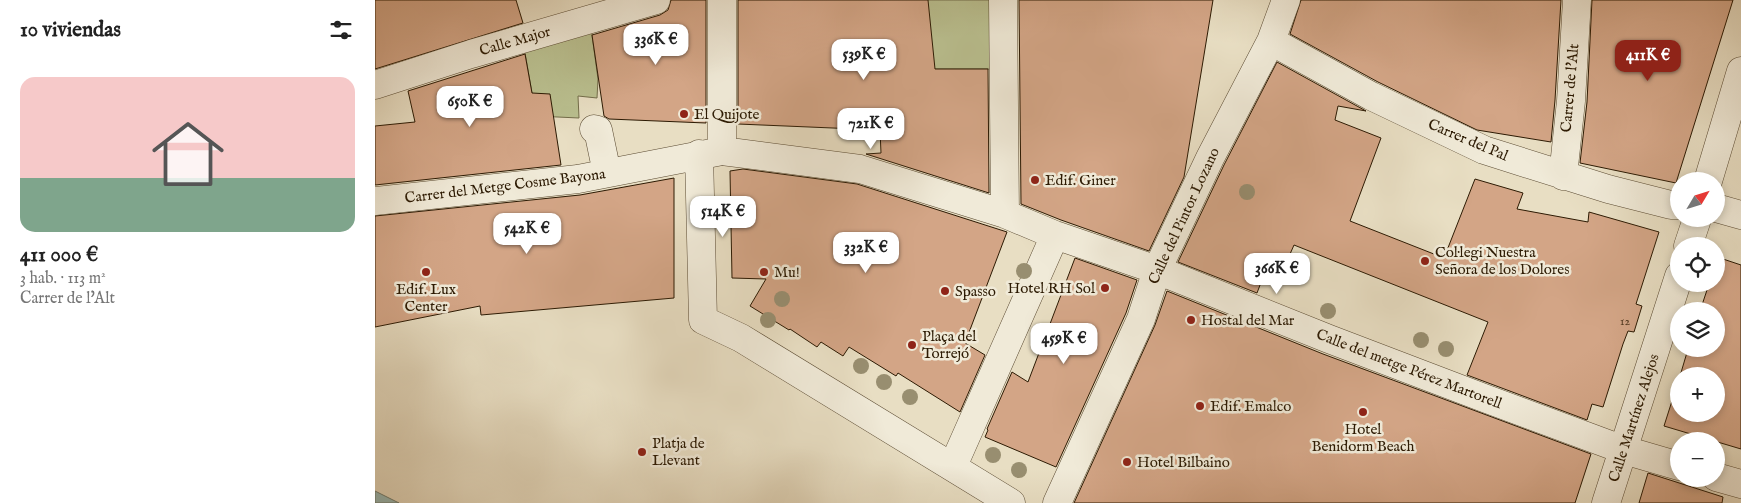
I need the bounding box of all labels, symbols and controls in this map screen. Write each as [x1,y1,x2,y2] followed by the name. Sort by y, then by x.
[327,16,355,44] icon: filters
[20,17,121,44] text: 10 viviendas
[477,22,553,60] street label: Calle Major
[615,23,697,66] pin: 336K €
[634,30,678,50] text: 336K €
[823,38,905,81] pin: 539K €
[1607,39,1689,82] pin: 411K €
[1557,43,1583,133] street label: Carrer de l'Alt
[842,45,886,65] text: 539K €
[1626,46,1670,66] text: 411K €
[429,86,511,128] pin: 650K €
[448,92,492,112] text: 650K €
[694,105,760,124] place label: El Quijote
[678,108,690,120] marker: El Quijote
[830,108,912,150] pin: 721K €
[143,109,233,199] icon: home
[848,114,894,134] text: 721K €
[1425,115,1512,166] street label: Carrer del Pal
[1144,145,1224,287] street label: Calle del Pintor Lozano
[404,164,607,208] street label: Carrer del Metge Cosme Bayona
[1045,171,1116,190] place label: Edif. Giner
[1670,172,1725,228] north arrow
[1670,172,1725,487] map controls
[1029,174,1041,186] marker: Edif. Giner
[682,196,764,238] pin: 514K €
[701,202,745,222] text: 514K €
[486,212,568,255] pin: 542K €
[504,219,550,239] text: 542K €
[825,232,907,274] pin: 332K €
[1670,237,1725,292] button: locate
[844,238,888,258] text: 332K €
[20,242,98,269] text: 411 000 €
[1435,243,1569,279] place label: Col·legi Nuestra Señora de los Dolores
[1236,252,1318,295] pin: 366K €
[1419,255,1431,267] marker: Col·legi Nuestra Señora de los Dolores
[1255,259,1299,279] text: 366K €
[774,263,800,282] place label: Mu!
[420,266,432,278] marker: Edif. Lux Center
[758,266,770,278] marker: Mu!
[20,269,106,289] text: 3 hab. · 113 m²
[1008,279,1096,298] place label: Hotel RH Sol
[396,280,457,316] place label: Edif. Lux Center
[955,282,996,301] place label: Spasso
[1099,282,1111,294] marker: Hotel RH Sol
[939,285,951,297] marker: Spasso
[20,289,115,309] text: Carrer de l'Alt
[1670,302,1725,357] button: layers
[1201,311,1295,330] place label: Hostal del Mar
[1185,314,1197,326] marker: Hostal del Mar
[1620,314,1630,329] house number: 12
[1023,322,1105,365] pin: 459K €
[1313,325,1505,414] street label: Calle del metge Pérez Martorell
[922,327,977,363] place label: Plaça del Torrejó
[1042,329,1087,349] text: 459K €
[906,339,918,351] marker: Plaça del Torrejó
[1604,351,1664,485] street label: Calle Martínez Alejos
[1670,367,1725,422] button: +
[1210,397,1291,416] place label: Edif. Emalco
[1194,400,1206,412] marker: Edif. Emalco
[1357,406,1369,418] marker: Hotel Benidorm Beach
[1312,420,1414,456] place label: Hotel Benidorm Beach
[1670,432,1725,487] button: −
[652,434,705,470] place label: Platja de Llevant
[636,446,648,458] marker: Platja de Llevant
[1137,453,1230,472] place label: Hotel Bilbaino
[1121,456,1133,468] marker: Hotel Bilbaino

